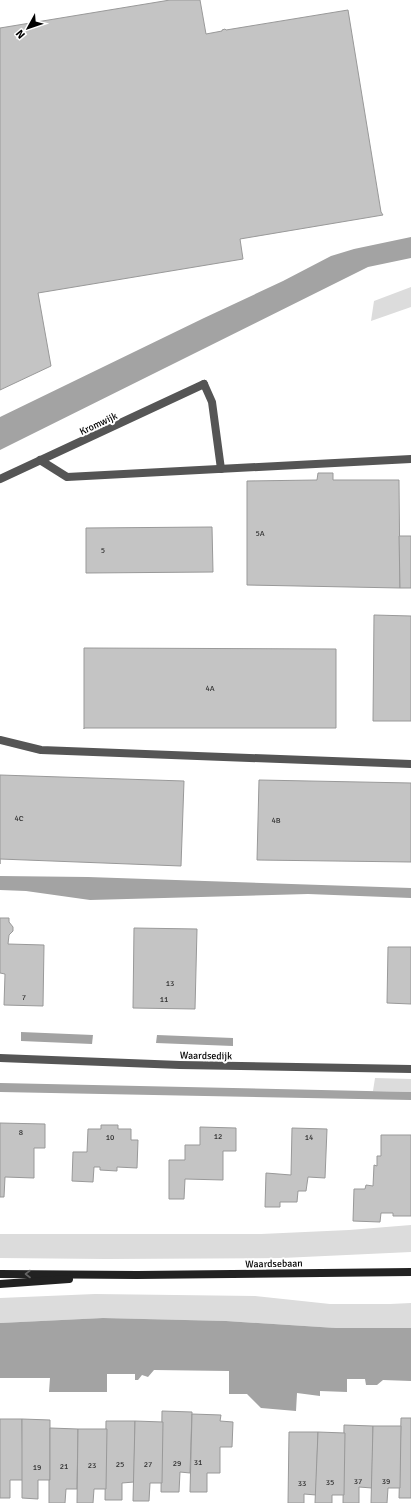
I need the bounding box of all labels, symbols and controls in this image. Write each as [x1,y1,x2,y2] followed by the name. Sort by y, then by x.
[8,8,48,48] north arrow
[13,27,28,41] text: N
[78,410,119,438] street label: Kromwijk
[255,528,265,538] house number: 5A
[101,545,105,555] house number: 5
[205,683,215,693] house number: 4A
[14,813,24,823] house number: 4C
[271,815,281,825] house number: 4B
[166,978,174,988] house number: 13
[22,992,26,1002] house number: 7
[160,994,168,1004] house number: 11
[180,1050,232,1062] street label: Waardsedijk
[19,1127,23,1137] house number: 8
[214,1131,222,1141] house number: 12
[106,1132,114,1142] house number: 10
[305,1132,314,1142] house number: 14
[245,1257,303,1271] street label: Waardsebaan
[25,1270,31,1278] one-way arrow
[194,1457,202,1467] house number: 31
[173,1458,181,1468] house number: 29
[116,1459,124,1469] house number: 25
[144,1459,152,1469] house number: 27
[88,1460,96,1470] house number: 23
[60,1461,68,1471] house number: 21
[33,1462,41,1472] house number: 19
[354,1476,362,1486] house number: 37
[382,1476,390,1486] house number: 39
[326,1477,334,1487] house number: 35
[298,1478,306,1488] house number: 33

